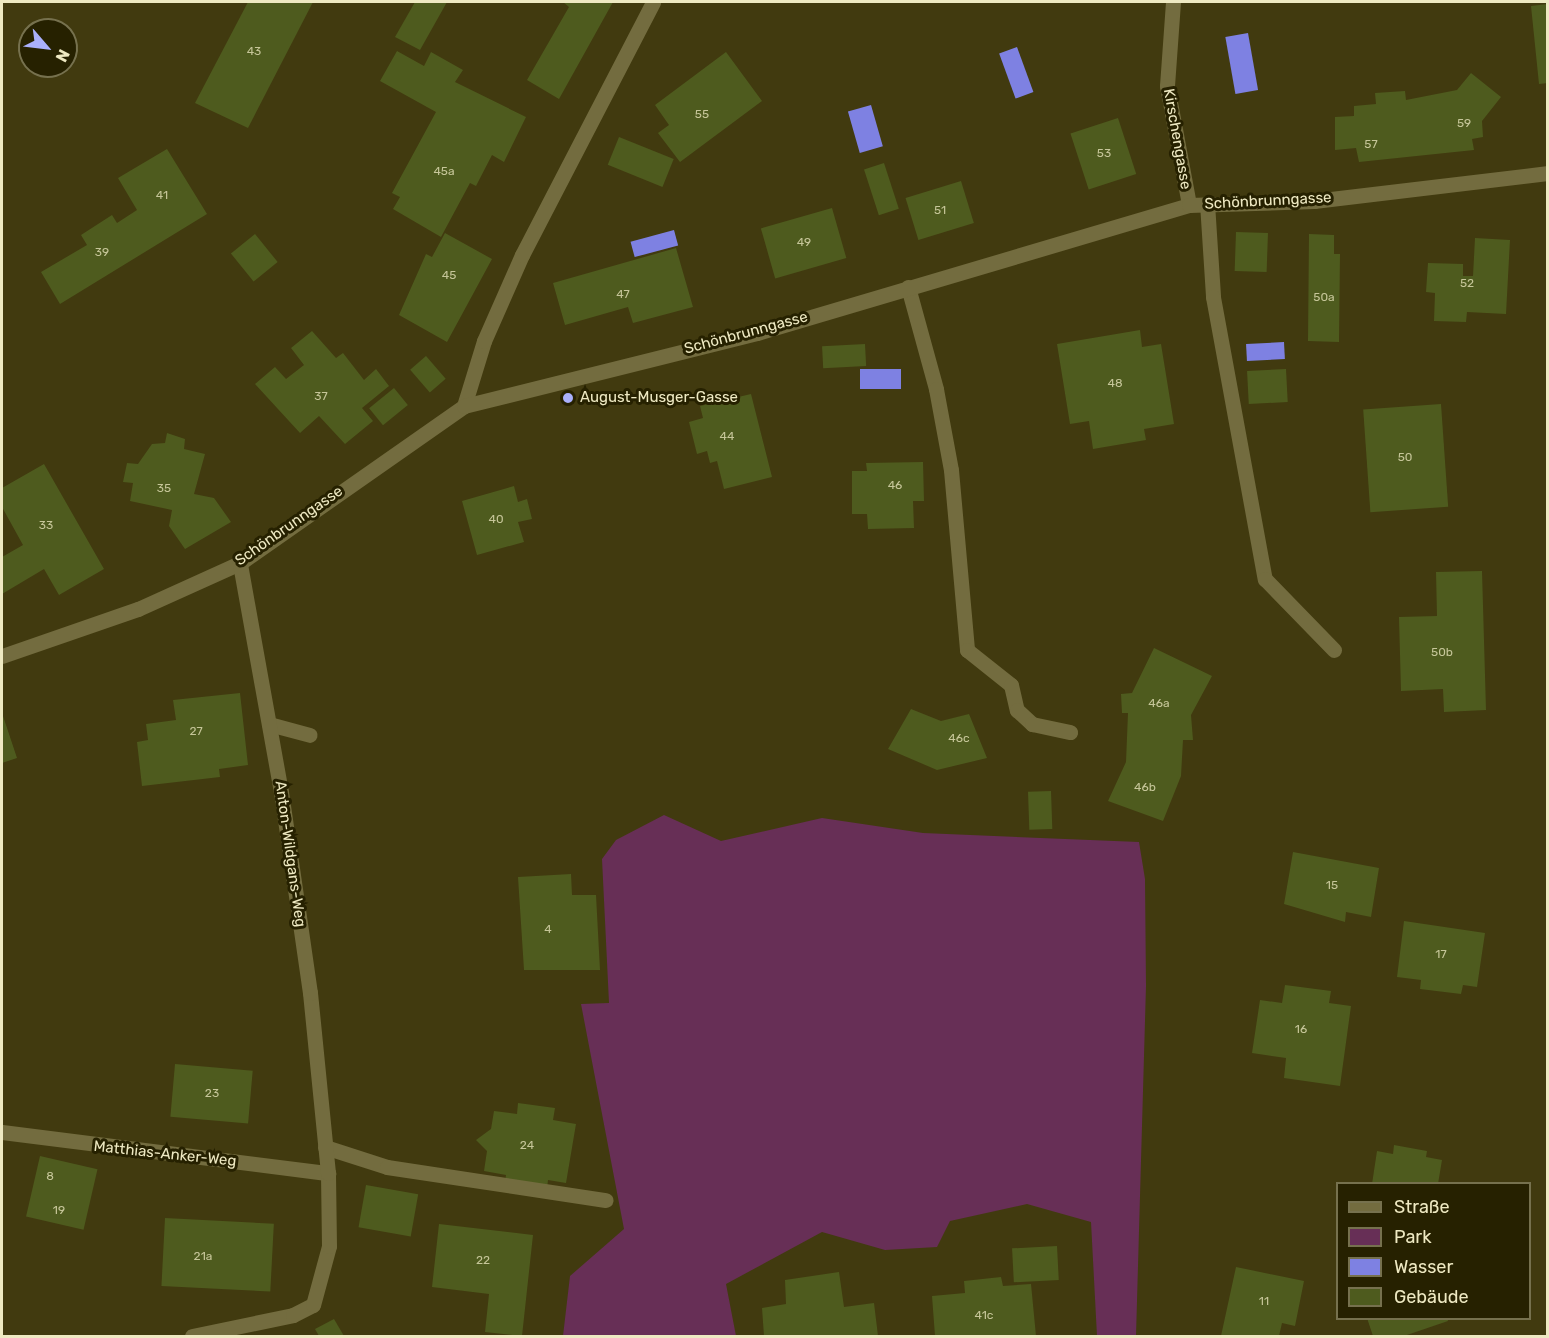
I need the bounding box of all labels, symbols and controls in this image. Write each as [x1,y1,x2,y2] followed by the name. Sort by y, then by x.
[18,18,78,78] north arrow
[247,45,261,59] house number: 43
[51,46,74,65] text: N
[1159,87,1195,191] street label: Kirschengasse
[695,108,709,122] house number: 55
[1457,117,1471,131] house number: 59
[1364,138,1378,152] house number: 57
[1097,147,1111,161] house number: 53
[433,165,455,179] house number: 45a
[156,189,168,203] house number: 41
[1204,189,1332,213] street label: Schönbrunngasse
[934,204,946,218] house number: 51
[797,236,811,250] house number: 49
[95,246,109,260] house number: 39
[442,269,456,283] house number: 45
[1460,277,1474,291] house number: 52
[616,288,630,302] house number: 47
[1313,291,1335,305] house number: 50a
[682,308,810,358] street label: Schönbrunngasse
[1107,377,1123,391] house number: 48
[580,389,738,407] place label: August-Musger-Gasse
[314,390,328,404] house number: 37
[561,391,575,405] marker: August-Musger-Gasse
[720,430,734,444] house number: 44
[1398,451,1412,465] house number: 50
[888,479,902,493] house number: 46
[157,482,171,496] house number: 35
[232,482,346,570] street label: Schönbrunngasse
[488,513,504,527] house number: 40
[39,519,53,533] house number: 33
[1431,646,1453,660] house number: 50b
[1148,697,1170,711] house number: 46a
[189,725,203,739] house number: 27
[948,732,970,746] house number: 46c
[271,780,309,928] street label: Anton-Wildgans-Weg
[1134,781,1156,795] house number: 46b
[1326,879,1338,893] house number: 15
[544,923,552,937] house number: 4
[1435,948,1447,962] house number: 17
[1295,1023,1307,1037] house number: 16
[205,1087,219,1101] house number: 23
[93,1138,237,1170] street label: Matthias-Anker-Weg
[520,1139,534,1153] house number: 24
[46,1170,54,1184] house number: 8
[1336,1182,1531,1320] legend
[1394,1196,1450,1218] text: Straße
[53,1204,65,1218] house number: 19
[1394,1226,1431,1248] text: Park
[194,1250,212,1264] house number: 21a
[476,1254,490,1268] house number: 22
[1394,1256,1453,1278] text: Wasser
[1394,1286,1469,1308] text: Gebäude
[1259,1295,1269,1309] house number: 11
[975,1309,993,1323] house number: 41c

